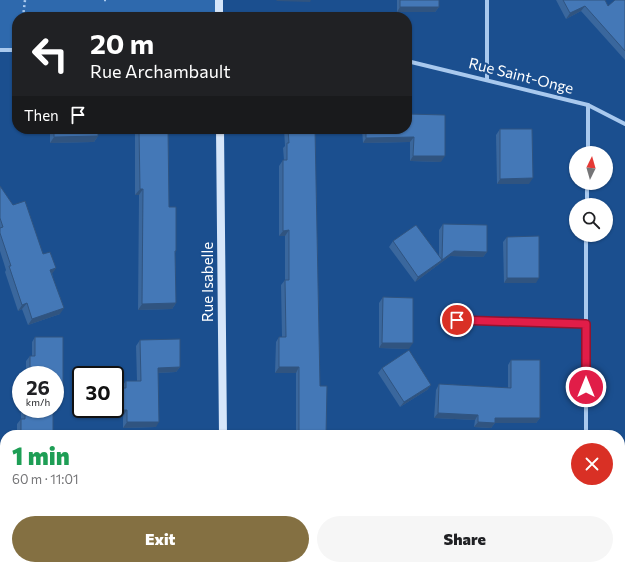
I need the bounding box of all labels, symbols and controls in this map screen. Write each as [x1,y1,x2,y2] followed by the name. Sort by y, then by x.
[90,26,154,60] text: 20 m
[24,28,76,80] icon: left
[467,53,576,97] street label: Rue Saint-Onge
[90,60,231,82] text: Rue Archambault
[67,104,89,126] icon: arrive
[24,106,59,124] text: Then
[569,146,613,190] north arrow
[569,146,613,242] map controls
[569,198,613,242] button: search
[198,242,216,322] street label: Rue Isabelle
[440,303,474,337] pin
[446,309,468,331] icon: arrive
[72,366,124,418] speed limit sign: 30
[565,366,607,408] position arrow
[26,375,50,399] text: 26
[26,396,50,408] text: km/h
[12,441,70,470] text: 1 min
[571,443,613,485] button: close
[12,471,78,487] text: 60 m · 11:01
[12,516,309,562] button: Exit
[317,516,613,562] button: Share

